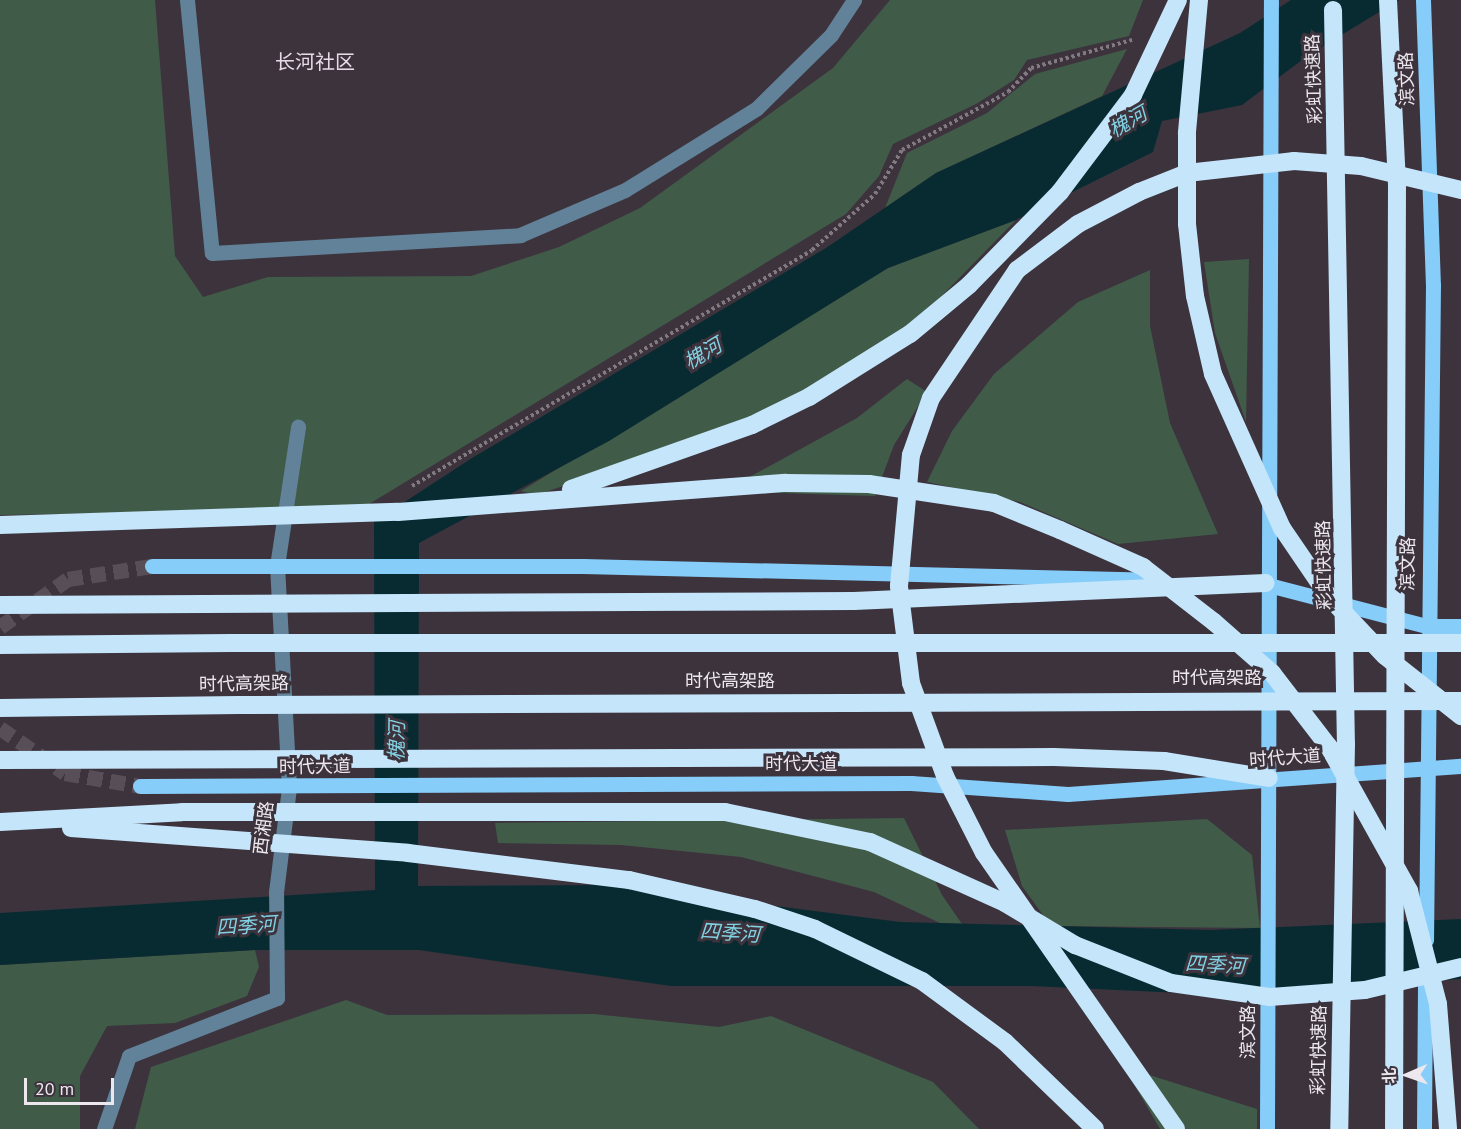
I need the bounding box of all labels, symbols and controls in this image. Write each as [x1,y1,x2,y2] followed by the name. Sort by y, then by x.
[1302,34,1326,124] street label: 彩虹快速路
[275,50,355,74] district label: 长河社区
[1395,52,1419,106] street label: 滨文路
[1105,102,1151,142] water label: 槐河
[680,333,726,375] water label: 槐河
[1312,520,1336,610] street label: 彩虹快速路
[1397,537,1419,591] street label: 滨文路
[1172,667,1262,689] street label: 时代高架路
[685,670,775,692] street label: 时代高架路
[199,672,289,696] street label: 时代高架路
[385,721,409,761] water label: 槐河
[1248,745,1322,771] street label: 时代大道
[765,753,837,775] street label: 时代大道
[279,756,351,778] street label: 时代大道
[250,800,278,856] street label: 西湘路
[215,912,277,940] water label: 四季河
[699,919,761,947] water label: 四季河
[1184,951,1246,979] water label: 四季河
[1237,1005,1259,1059] street label: 滨文路
[1307,1005,1331,1095] street label: 彩虹快速路
[1377,1045,1437,1105] north arrow
[27,1066,117,1104] scale bar
[1379,1067,1399,1084] text: 北
[35,1077,74,1100] text: 20 m

